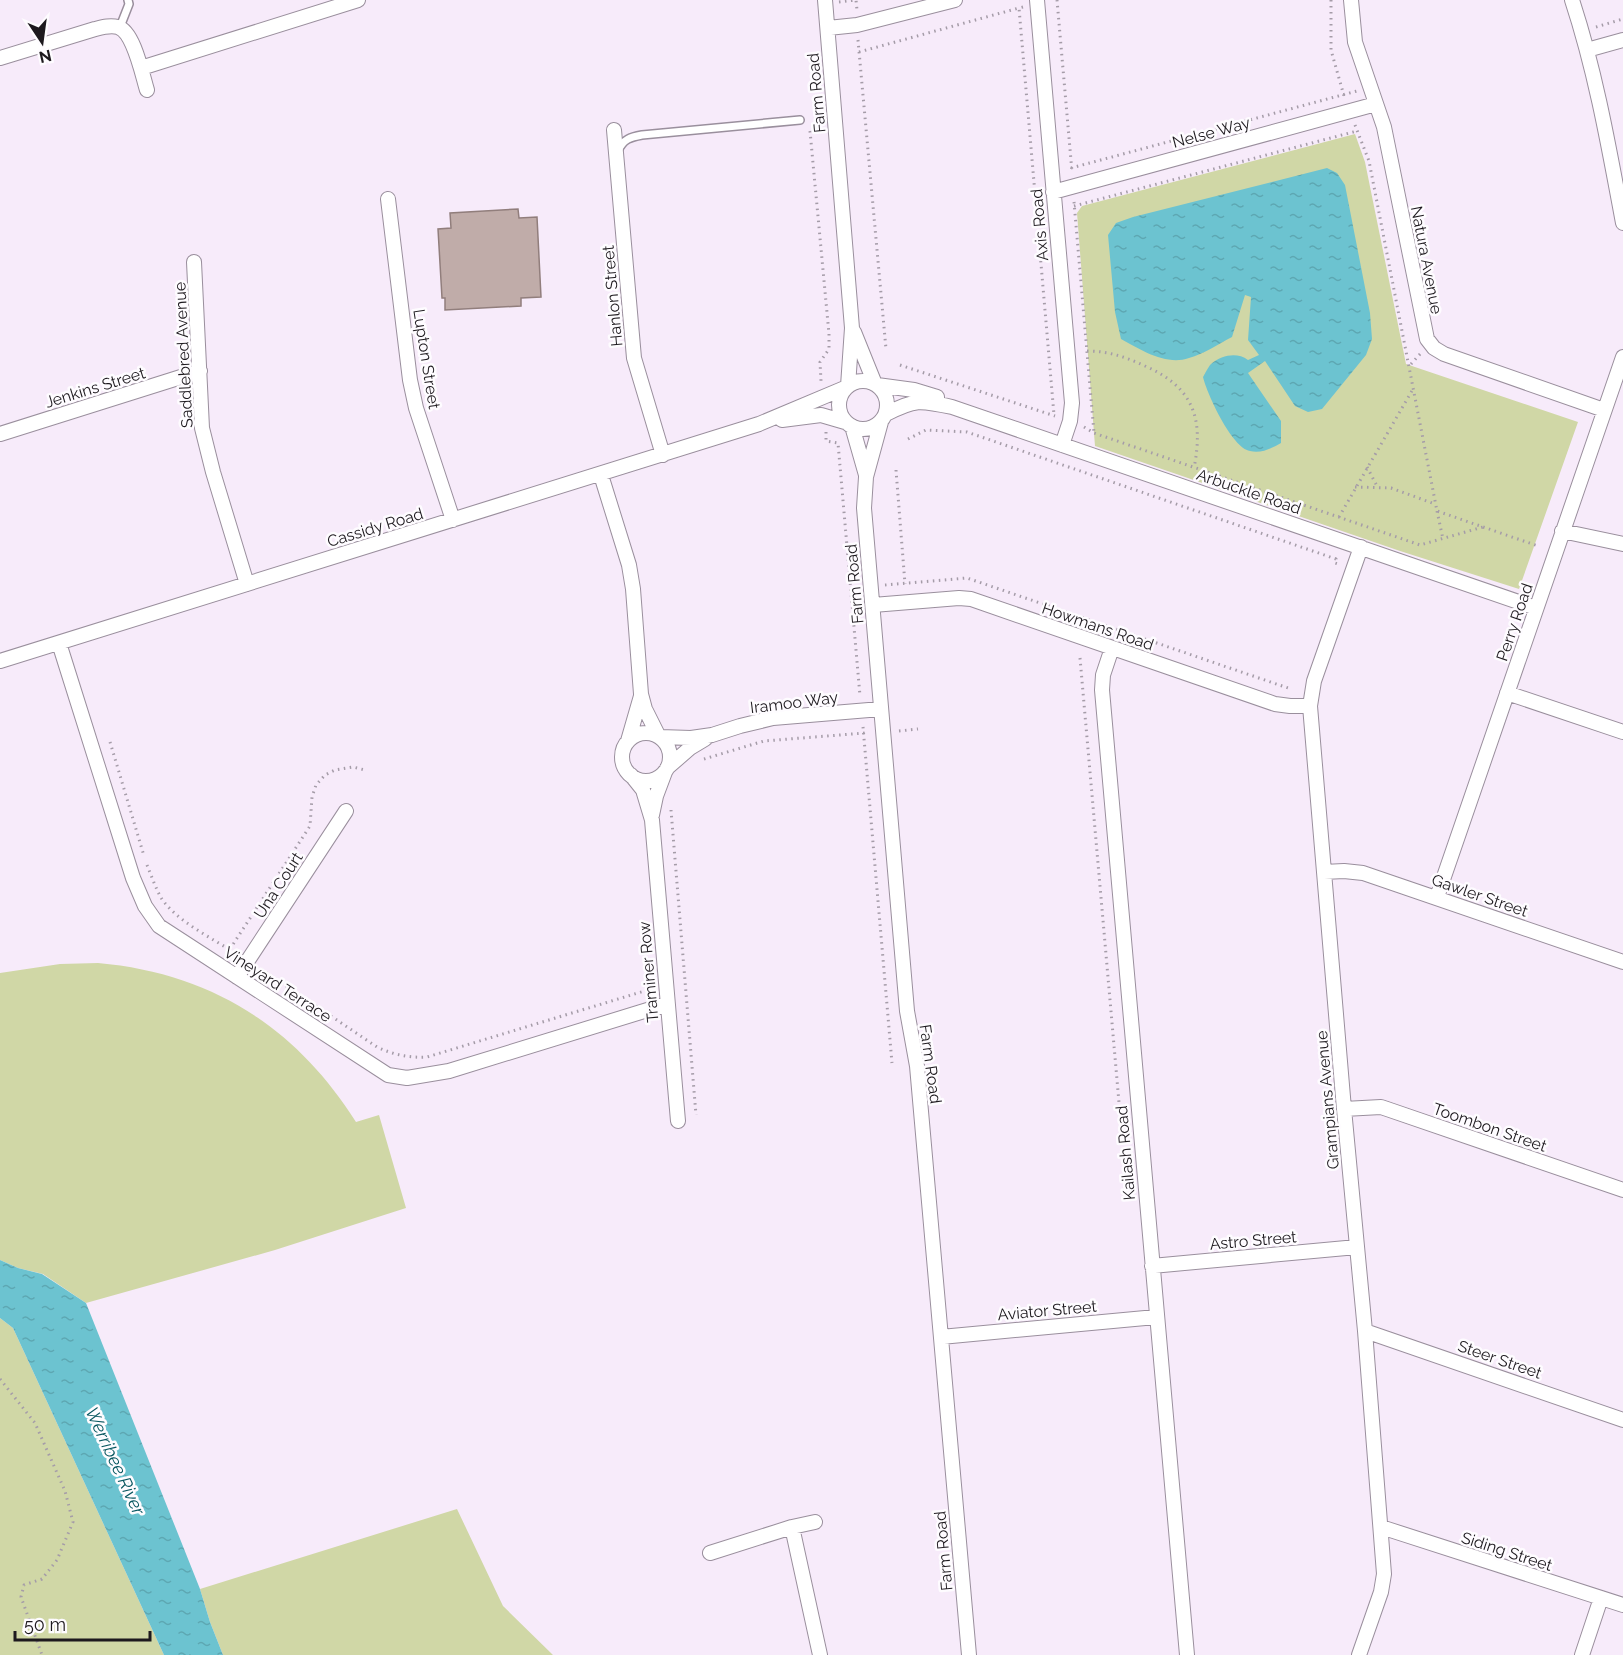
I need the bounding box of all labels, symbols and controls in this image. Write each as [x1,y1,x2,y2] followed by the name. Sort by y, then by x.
[12,12,72,72] north arrow
[37,45,53,67] text: N
[804,52,829,134] street label: Farm Road
[1170,113,1252,152] street label: Nelse Way
[1027,188,1052,262] street label: Axis Road
[1407,204,1446,316] street label: Natura Avenue
[599,244,626,347] street label: Hanlon Street
[170,281,197,429] street label: Saddlebred Avenue
[409,308,444,411] street label: Lupton Street
[43,363,148,412] street label: Jenkins Street
[1194,465,1304,518] street label: Arbuckle Road
[325,504,425,551] street label: Cassidy Road
[842,543,867,625] street label: Farm Road
[1492,581,1537,664] street label: Perry Road
[1039,598,1156,654] street label: Howmans Road
[749,688,839,717] street label: Iramoo Way
[250,848,307,922] street label: Una Court
[1429,870,1531,921] street label: Gawler Street
[635,921,662,1023] street label: Traminer Row
[220,943,335,1026] street label: Vineyard Terrace
[916,1023,945,1105] street label: Farm Road
[1312,1030,1343,1170] street label: Grampians Avenue
[1431,1099,1550,1156] street label: Toombon Street
[1112,1105,1139,1201] street label: Kailash Road
[1209,1227,1298,1254] street label: Astro Street
[997,1297,1098,1324] street label: Aviator Street
[1455,1336,1545,1383] street label: Steer Street
[81,1404,150,1519] water label: Werribee River
[931,1510,956,1592] street label: Farm Road
[1459,1528,1555,1575] street label: Siding Street
[15,1604,150,1642] scale bar
[24,1614,66,1635] text: 50 m

